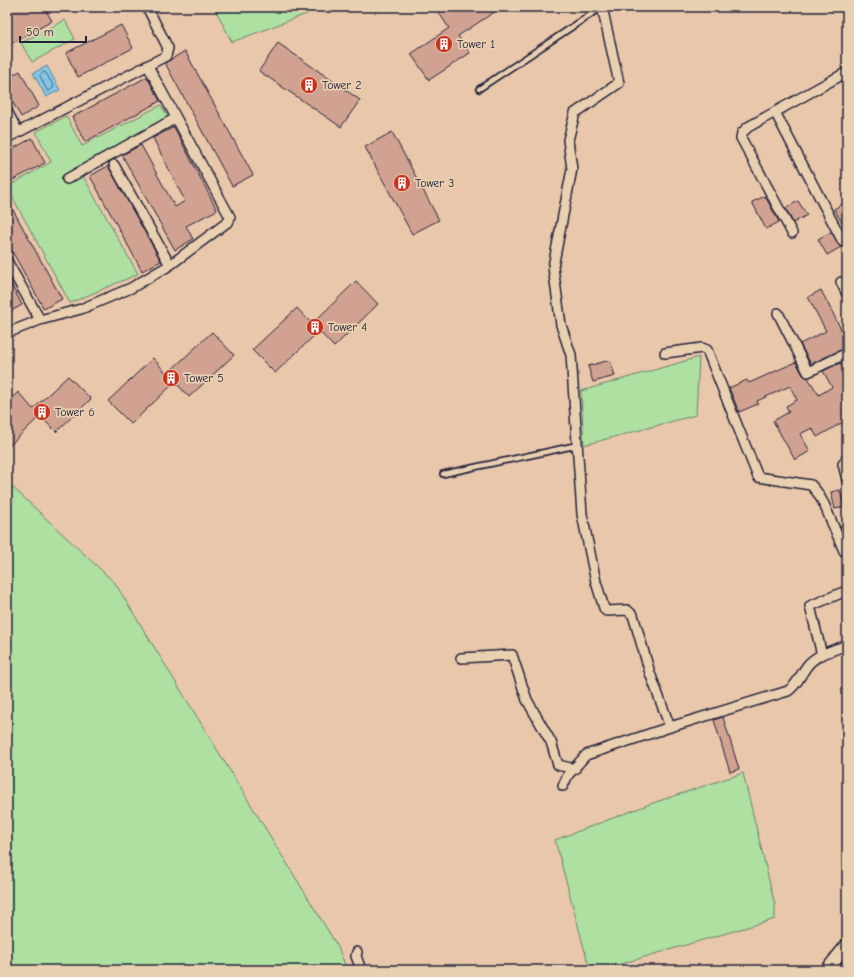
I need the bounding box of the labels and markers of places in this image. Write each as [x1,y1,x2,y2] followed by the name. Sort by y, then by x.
[434,34,454,54] building icon: Tower 1
[457,37,495,51] place label: Tower 1
[299,75,319,95] building icon: Tower 2
[322,78,361,92] place label: Tower 2
[392,173,412,193] building icon: Tower 3
[415,176,454,190] place label: Tower 3
[305,317,325,337] building icon: Tower 4
[328,320,367,334] place label: Tower 4
[161,368,181,388] building icon: Tower 5
[184,371,224,385] place label: Tower 5
[32,402,52,422] building icon: Tower 6
[55,405,95,419] place label: Tower 6

